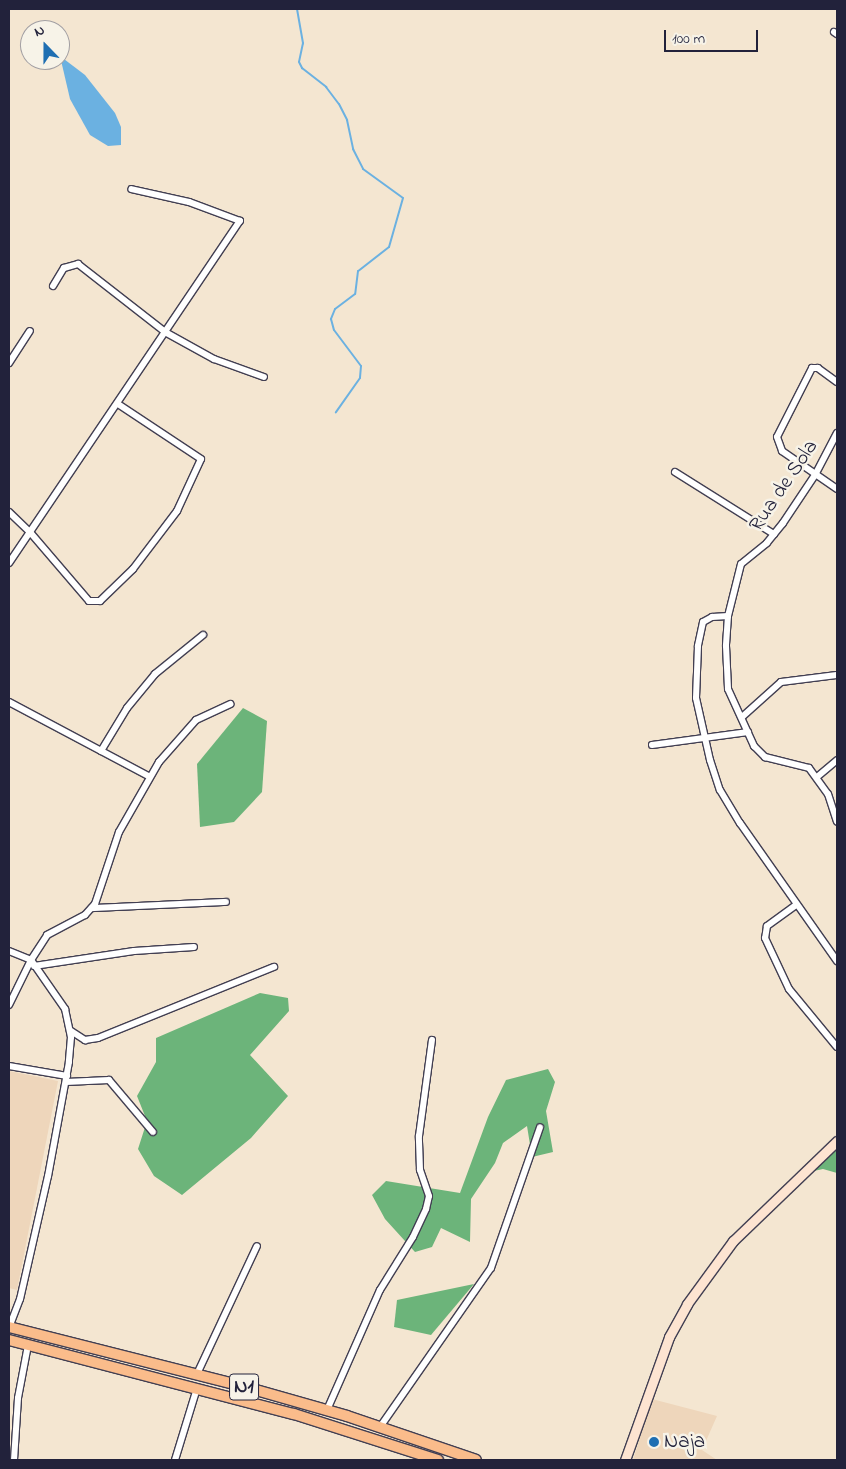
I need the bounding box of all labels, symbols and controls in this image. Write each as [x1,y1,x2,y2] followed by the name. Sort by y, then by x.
[20,20,70,70] north arrow
[31,20,48,43] text: N
[666,20,760,52] scale bar
[672,28,705,50] text: 100 m
[744,435,824,537] street label: Rua de Sola
[229,1370,259,1404] road number: N1
[664,1429,705,1455] place label: Naja
[648,1436,660,1448] marker: Naja

